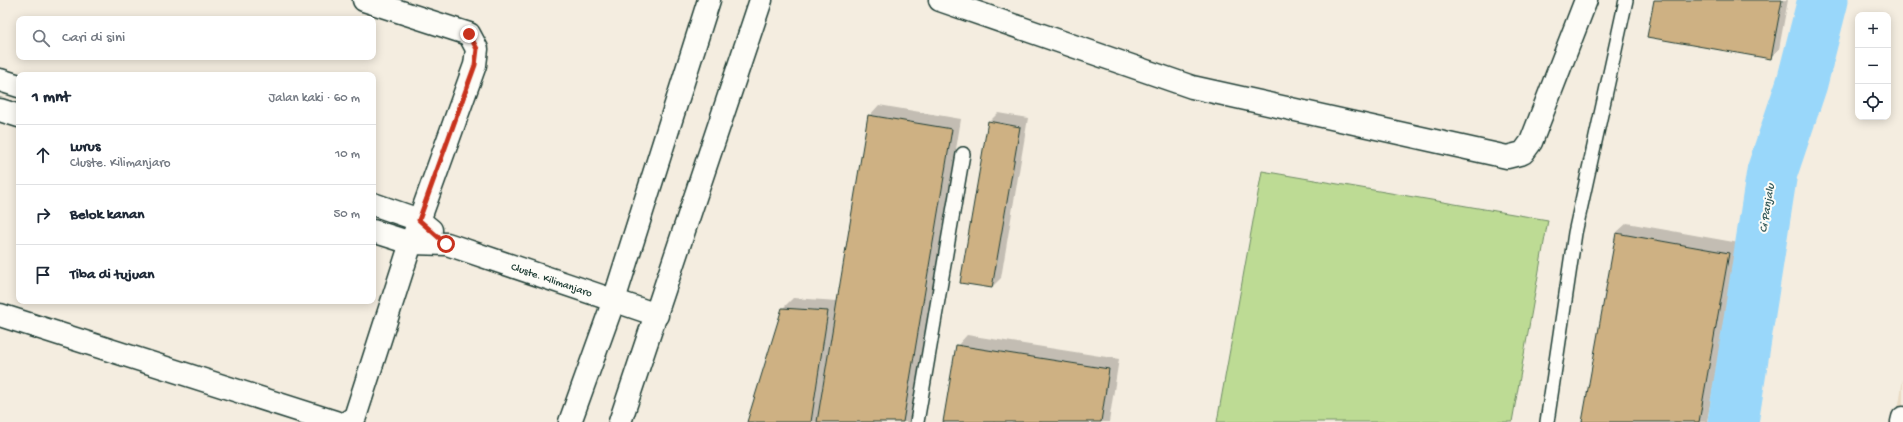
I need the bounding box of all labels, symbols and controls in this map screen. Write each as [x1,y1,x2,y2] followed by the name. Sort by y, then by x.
[1855,12,1891,120] map controls
[1855,12,1891,48] button: +
[16,16,376,60] search box
[460,25,478,43] route end
[30,27,52,49] icon: search
[62,29,125,47] text: Cari di sini
[1855,48,1891,84] button: −
[1855,84,1891,120] button: locate
[32,88,70,108] text: 1 mnt
[268,91,360,106] text: Jalan kaki · 60 m
[70,138,100,156] text: Lurus
[32,144,54,166] icon: ahead
[335,147,360,162] text: 10 m
[70,156,171,171] text: Cluste. Kilimanjaro
[1757,181,1779,234] water label: Ci Panjalu
[32,204,54,226] icon: right
[70,206,144,224] text: Belok kanan
[333,207,360,222] text: 50 m
[437,235,455,253] route start
[509,261,594,301] street label: Cluste. Kilimanjaro
[32,264,54,286] icon: arrive
[70,266,154,284] text: Tiba di tujuan

